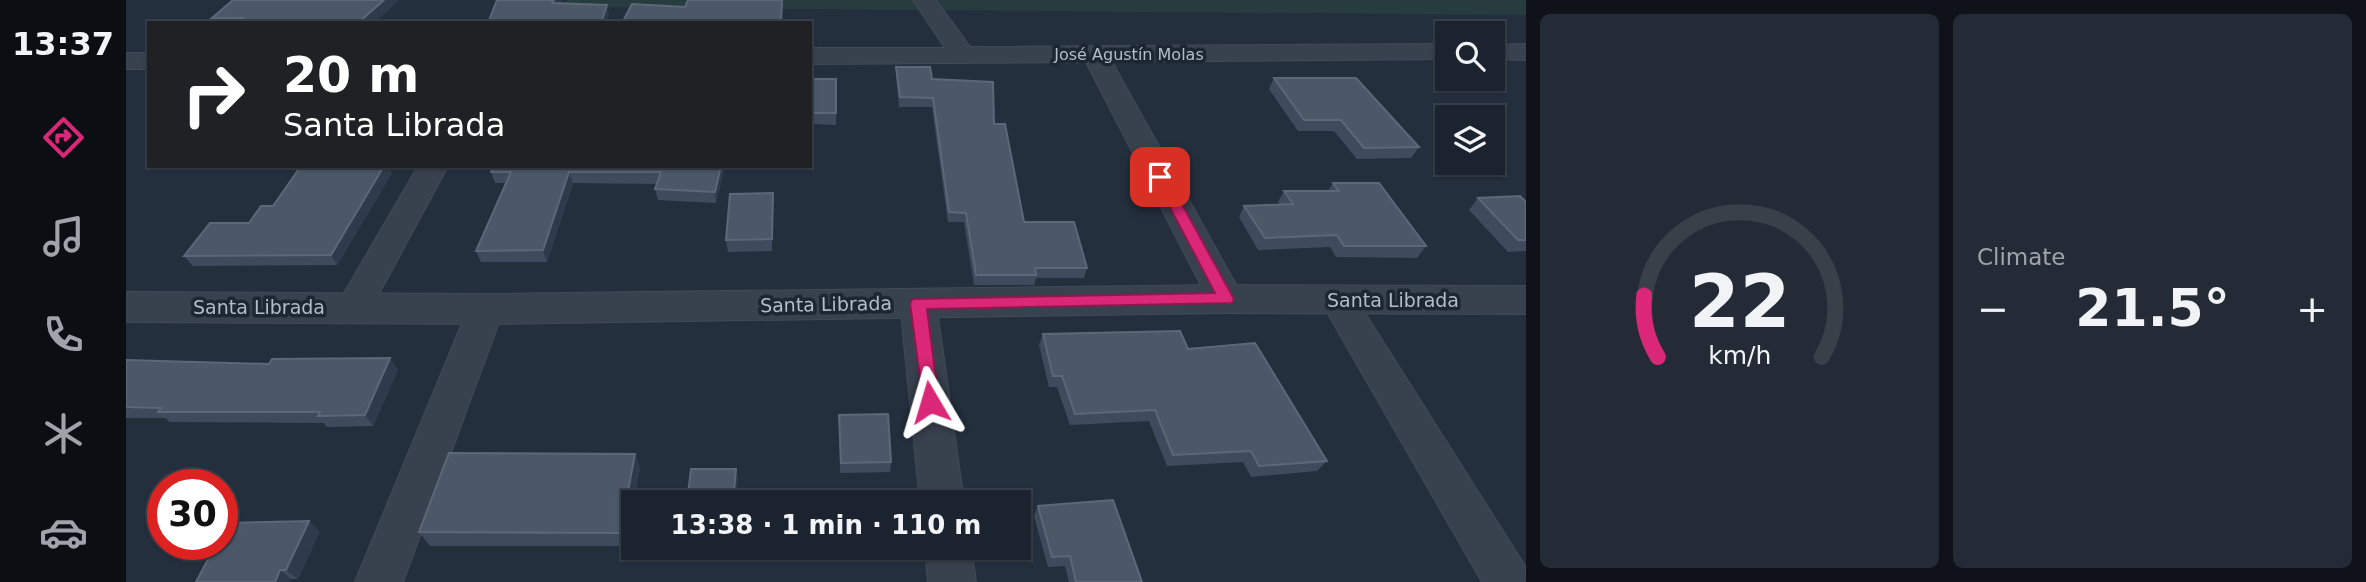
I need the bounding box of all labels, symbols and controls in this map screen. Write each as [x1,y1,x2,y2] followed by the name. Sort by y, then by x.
[1435,21,1505,175] map controls
[1435,21,1505,91] button: search
[12,25,114,63] text: 13:37
[1053,45,1204,64] street label: José Agustín Molas
[283,47,419,104] text: 20 m
[168,49,259,140] icon: right
[1435,105,1505,175] button: layers
[283,106,505,144] text: Santa Librada
[39,113,88,162] icon: directions
[1130,147,1190,207] pin
[1141,158,1179,196] icon: arrive
[39,212,88,261] icon: music
[1977,244,2066,270] text: Climate
[1689,259,1790,344] text: 22
[2075,278,2230,338] text: 21.5°
[1977,287,2009,331] text: −
[2296,287,2328,331] text: +
[1327,289,1459,311] street label: Santa Librada
[760,292,892,316] street label: Santa Librada
[193,296,325,318] street label: Santa Librada
[39,310,88,359] icon: phone
[1708,341,1771,370] text: km/h
[893,365,967,439] position arrow
[39,409,88,458] icon: climate
[147,469,238,560] speed limit sign: 30
[39,508,88,557] icon: car
[671,510,981,540] text: 13:38 · 1 min · 110 m

